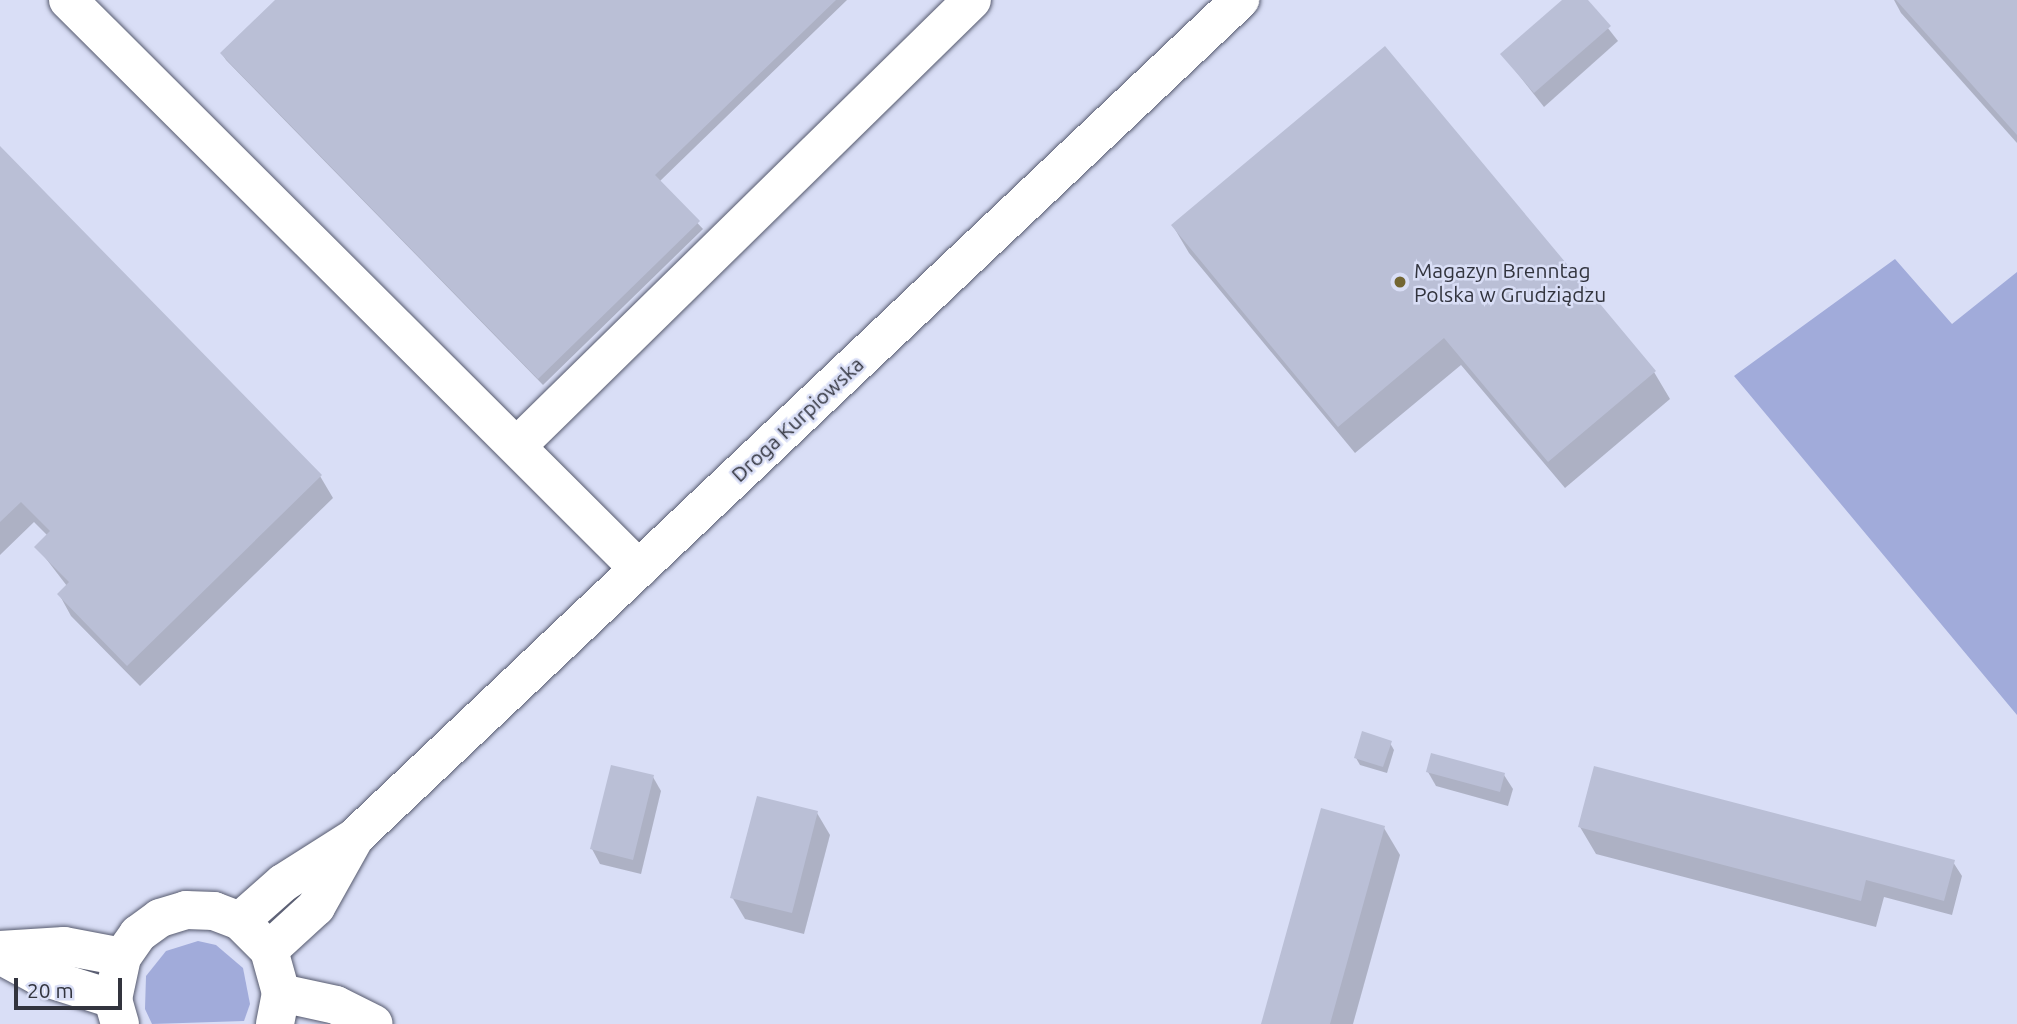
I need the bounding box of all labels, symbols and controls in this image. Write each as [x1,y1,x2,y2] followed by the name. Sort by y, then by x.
[1414,257,1606,307] place label: Magazyn Brenntag Polska w Grudziądzu
[1392,274,1408,290] marker: Magazyn Brenntag Polska w Grudziądzu
[726,351,868,487] street label: Droga Kurpiowska
[18,964,126,1008] scale bar
[27,978,74,1002] text: 20 m

